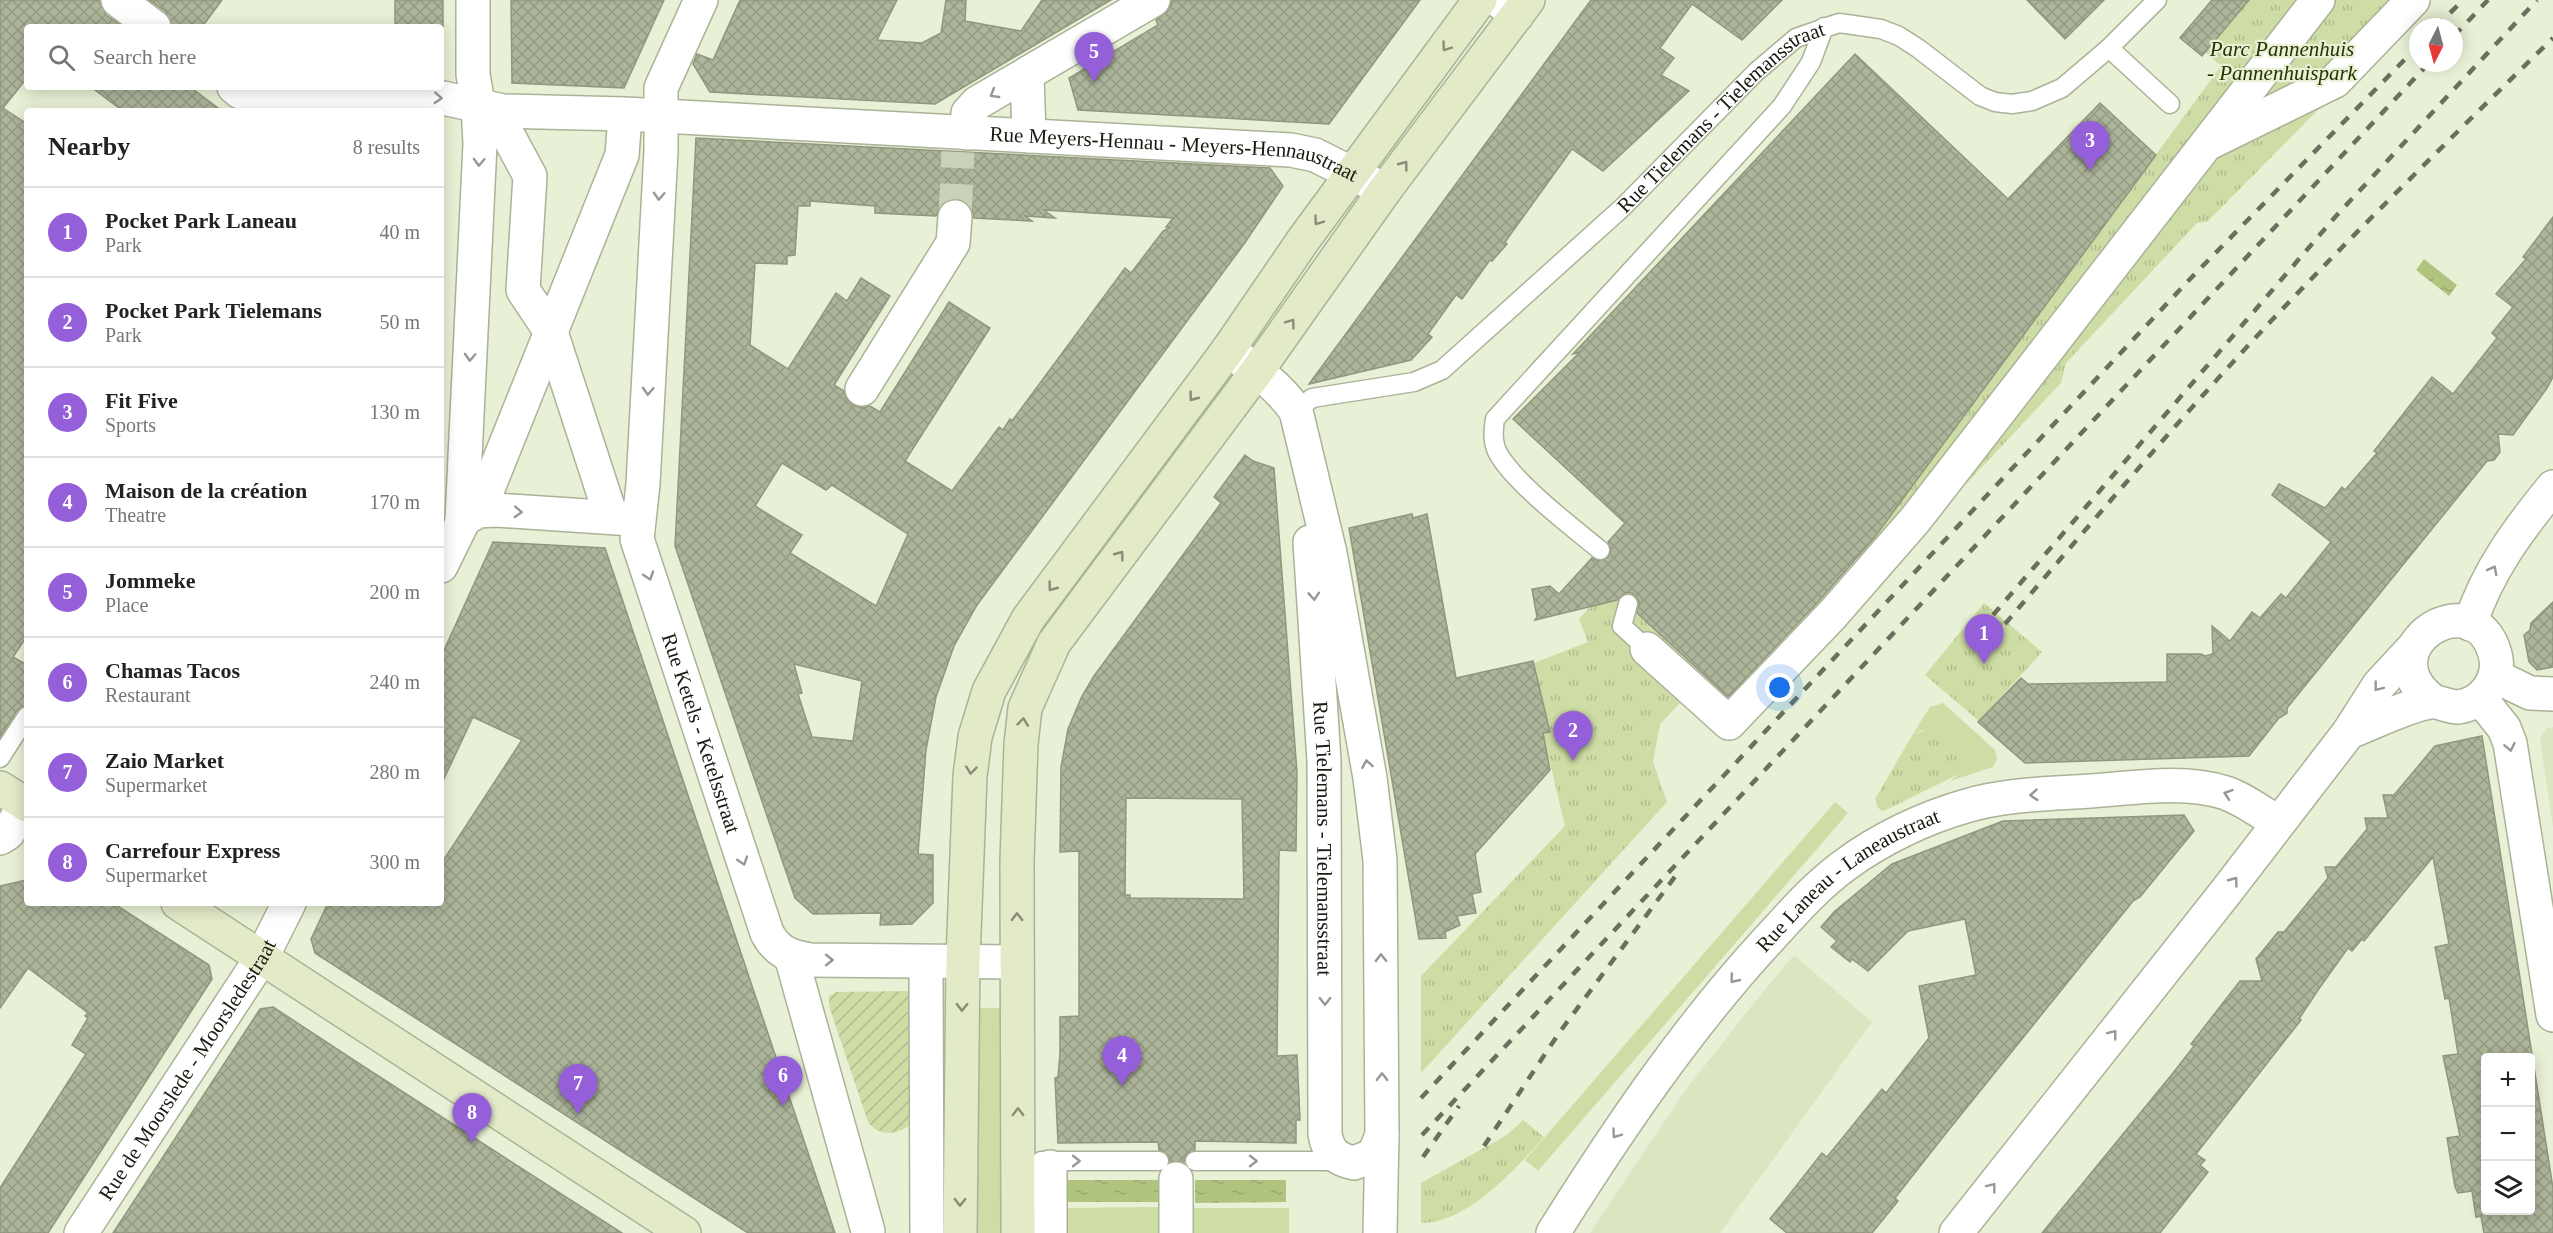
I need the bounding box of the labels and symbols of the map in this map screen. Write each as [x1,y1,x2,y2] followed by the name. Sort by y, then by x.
[1612,17,1828,218] street label: Rue Tielemans - Tielemansstraat
[2409,18,2463,72] north arrow
[1074,32,1114,82] pin: 5
[2207,37,2358,85] park label: Parc Pannenhuis - Pannenhuispark
[1442,40,1453,51] one-way arrow
[990,86,1000,98] one-way arrow
[433,92,442,105] one-way arrow
[989,122,1362,187] street label: Rue Meyers-Hennau - Meyers-Hennaustraat
[2070,122,2110,171] pin: 3
[472,158,485,167] one-way arrow
[1397,160,1408,171] one-way arrow
[652,191,665,200] one-way arrow
[1314,214,1325,225] one-way arrow
[1284,319,1295,330] one-way arrow
[463,353,476,362] one-way arrow
[642,386,655,395] one-way arrow
[1189,390,1200,401] one-way arrow
[514,505,523,518] one-way arrow
[1112,550,1123,561] one-way arrow
[2486,565,2497,576] one-way arrow
[642,570,654,581] one-way arrow
[1048,581,1059,592] one-way arrow
[1307,592,1320,601] one-way arrow
[1964,614,2004,664] pin: 1
[657,630,745,837] street label: Rue Ketels - Ketelsstraat
[1765,673,1794,702] your location
[2375,680,2386,691] one-way arrow
[1308,700,1337,976] street label: Rue Tielemans - Tielemansstraat
[1554,712,1592,761] pin: 2
[1017,717,1029,726] one-way arrow
[2502,742,2515,752] one-way arrow
[1361,759,1374,769] one-way arrow
[965,766,978,775] one-way arrow
[2029,788,2038,801] one-way arrow
[2223,789,2233,802] one-way arrow
[1751,804,1943,957] street label: Rue Laneau - Laneaustraat
[736,855,748,866] one-way arrow
[2227,877,2238,888] one-way arrow
[1011,912,1023,921] one-way arrow
[94,935,281,1205] street label: Rue de Moorslede - Moorsledestraat
[1375,953,1387,962] one-way arrow
[824,954,833,966] one-way arrow
[1730,972,1741,983] one-way arrow
[1319,996,1331,1005] one-way arrow
[956,1003,969,1012] one-way arrow
[2106,1030,2117,1041] one-way arrow
[1102,1036,1142,1086] pin: 4
[764,1056,802,1106] pin: 6
[558,1064,598,1114] pin: 7
[1376,1072,1388,1081] one-way arrow
[452,1094,492,1143] pin: 8
[1012,1107,1024,1116] one-way arrow
[1613,1128,1624,1139] one-way arrow
[1072,1155,1081,1167] one-way arrow
[1249,1155,1258,1167] one-way arrow
[1984,1183,1995,1194] one-way arrow
[954,1198,966,1207] one-way arrow

